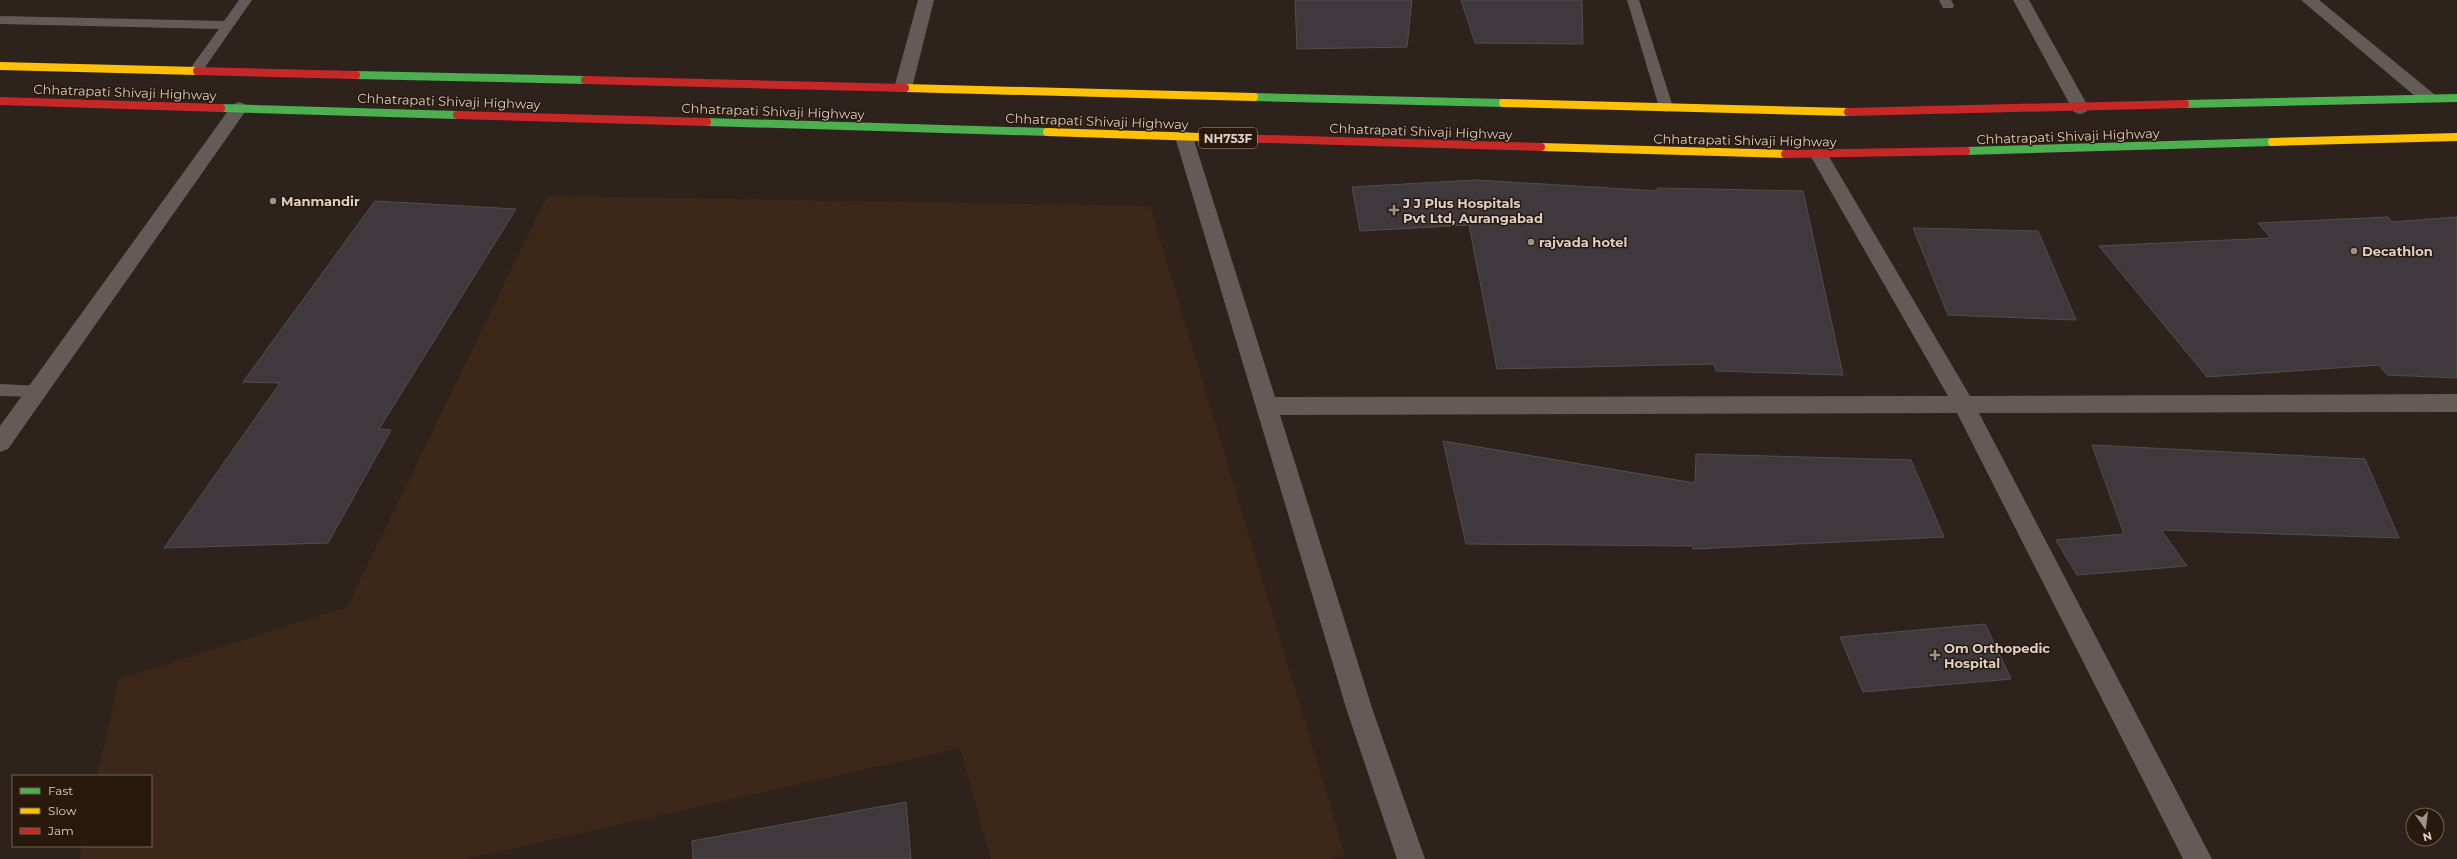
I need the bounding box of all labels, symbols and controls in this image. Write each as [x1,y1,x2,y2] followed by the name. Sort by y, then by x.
[33,81,218,103] street label: Chhatrapati Shivaji Highway
[357,90,542,112] street label: Chhatrapati Shivaji Highway
[681,100,866,122] street label: Chhatrapati Shivaji Highway
[1005,110,1190,132] street label: Chhatrapati Shivaji Highway
[1329,120,1514,142] street label: Chhatrapati Shivaji Highway
[1976,125,2161,147] street label: Chhatrapati Shivaji Highway
[1199,128,1257,148] road number: NH753F
[1653,130,1838,150] street label: Chhatrapati Shivaji Highway
[281,193,360,209] place label: Manmandir
[1402,195,1543,226] place label: J J Plus Hospitals Pvt Ltd, Aurangabad
[268,196,278,206] marker: Manmandir
[1388,204,1400,216] marker: J J Plus Hospitals Pvt Ltd, Aurangabad
[1539,234,1627,250] place label: rajvada hotel
[1526,237,1536,247] marker: rajvada hotel
[2362,243,2433,259] place label: Decathlon
[2349,246,2359,256] marker: Decathlon
[1944,640,2050,671] place label: Om Orthopedic Hospital
[1929,649,1941,661] marker: Om Orthopedic Hospital
[12,775,152,847] legend
[48,783,73,798] text: Fast
[48,803,77,818] text: Slow
[2405,807,2445,847] north arrow
[47,823,74,838] text: Jam
[2421,829,2433,845] text: N

